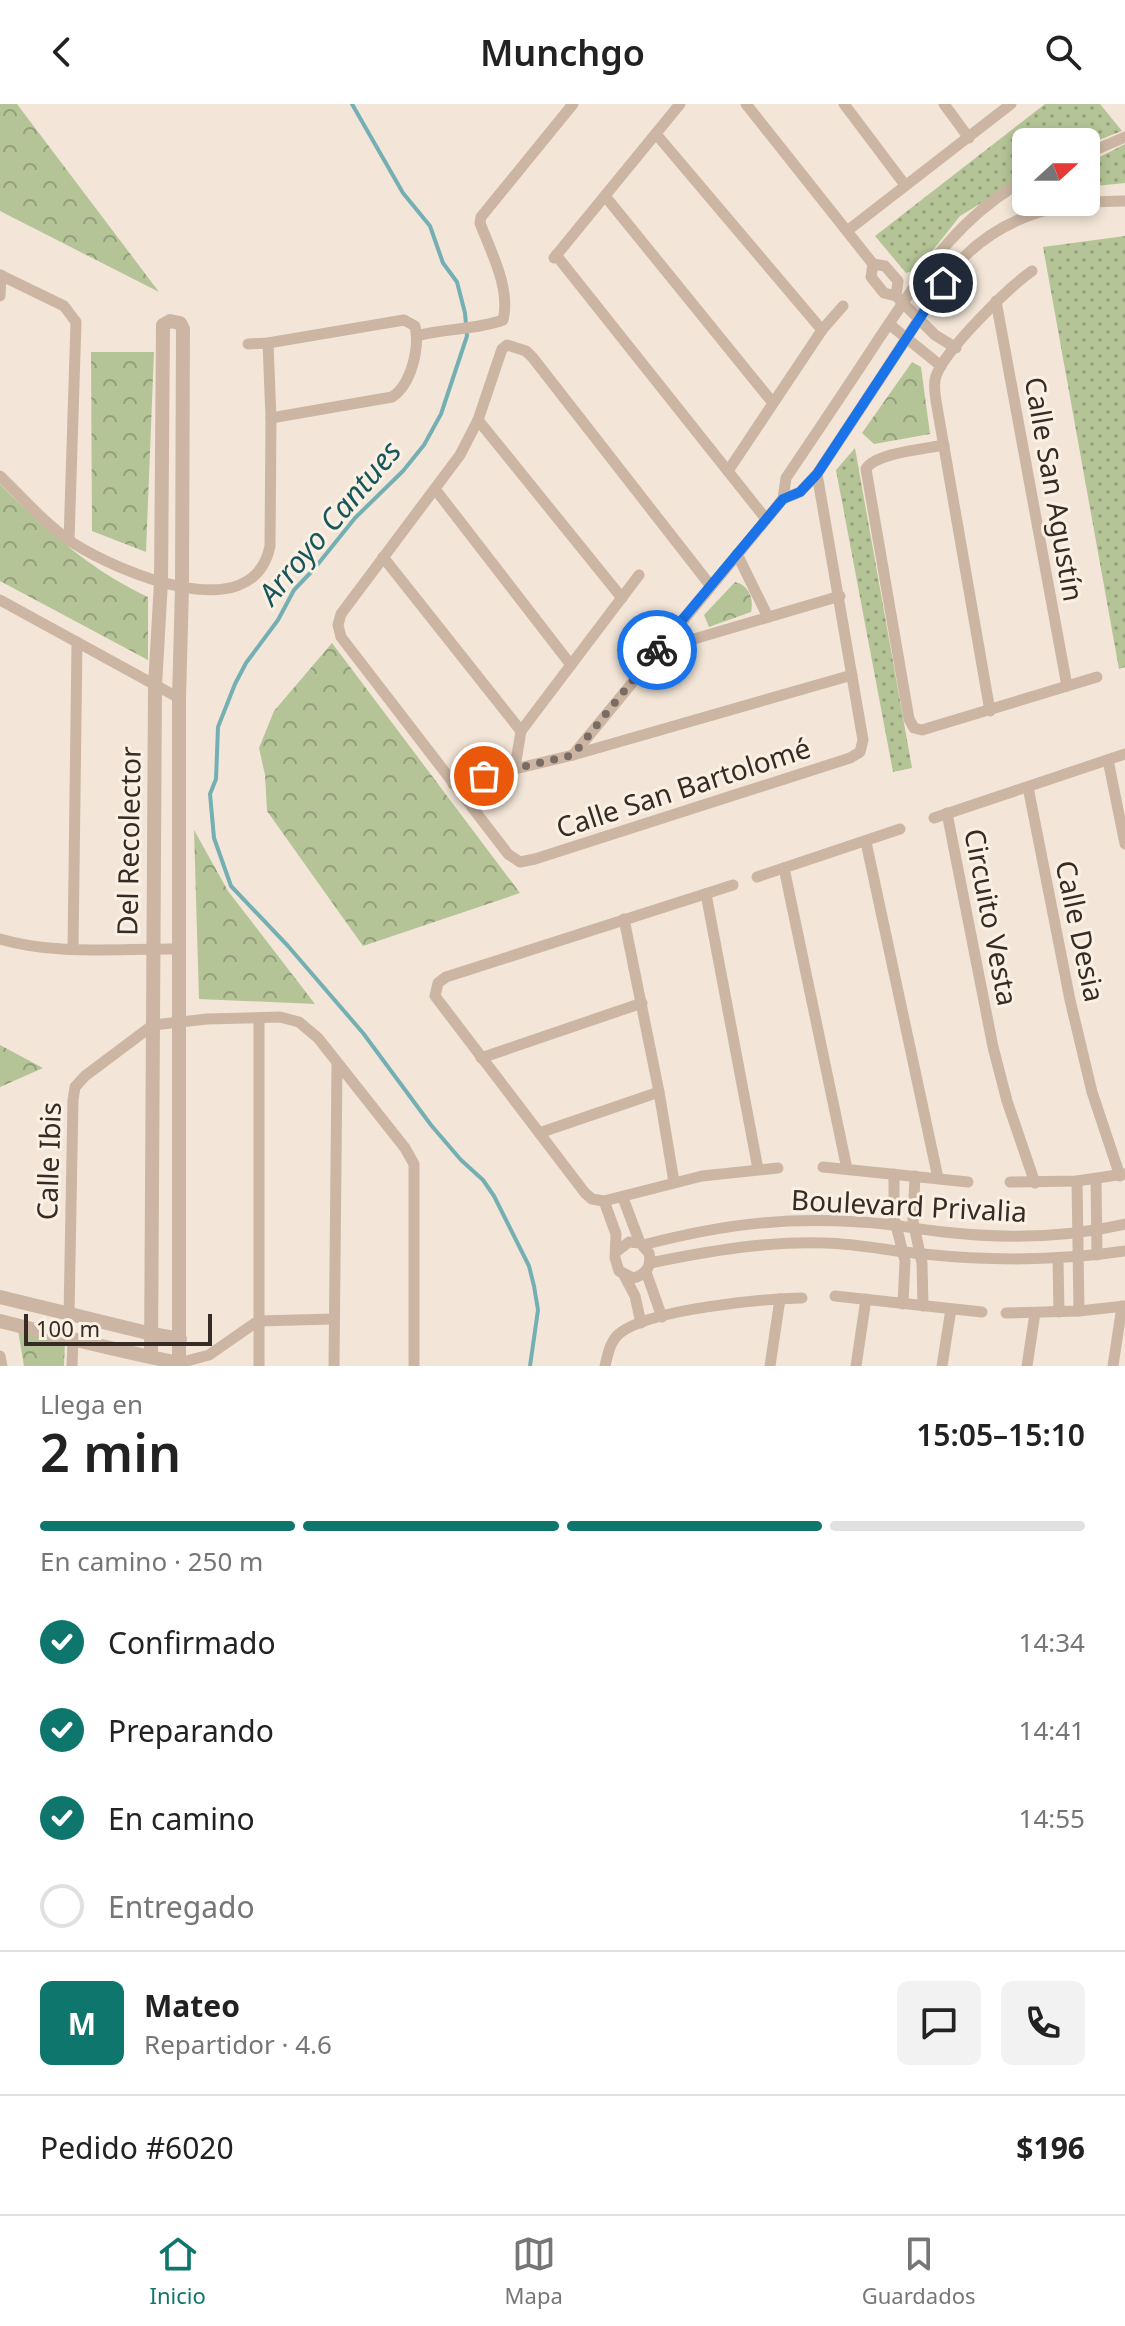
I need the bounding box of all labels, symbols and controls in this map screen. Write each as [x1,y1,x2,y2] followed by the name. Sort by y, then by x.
[480,28,645,77] text: Munchgo
[40,30,84,74] icon: back
[1041,30,1085,74] icon: search
[1012,128,1100,216] north arrow
[1012,128,1100,216] map controls
[909,249,977,317] pin
[921,261,965,305] icon: home
[1017,374,1093,604] street label: Calle San Agustín
[247,431,410,614] water label: Arroyo Cantues
[617,610,697,690] courier
[635,628,679,672] icon: bike
[551,728,815,846] street label: Calle San Bartolomé
[450,742,518,810] pin
[107,746,149,936] street label: Del Recolector
[462,754,506,798] icon: bag
[956,825,1028,1009] street label: Circuito Vesta
[1047,857,1115,1005] street label: Calle Desia
[27,1101,69,1221] street label: Calle Ibis
[790,1180,1028,1230] street label: Boulevard Privalia
[24,1310,212,1346] scale bar
[36,1313,100,1343] text: 100 m
[40,1386,143,1422] text: Llega en
[916,1414,1085,1455] text: 15:05–15:10
[40,1416,181,1487] text: 2 min
[40,1543,263,1579] text: En camino · 250 m
[40,1620,84,1664] icon: check
[108,1622,276,1663] text: Confirmado
[1019,1624,1085,1660] text: 14:34
[40,1708,84,1752] icon: check
[108,1710,274,1751] text: Preparando
[1019,1712,1085,1748] text: 14:41
[40,1796,84,1840] icon: check
[108,1798,255,1839] text: En camino
[1019,1800,1085,1836] text: 14:55
[108,1886,255,1927] text: Entregado
[897,1981,981,2065] button: chat
[1001,1981,1085,2065] button: phone
[144,1985,240,2026] text: Mateo
[68,2003,96,2044] text: M
[144,2026,332,2062] text: Repartidor · 4.6
[40,2127,234,2168] text: Pedido #6020
[1016,2127,1085,2168] text: $196
[149,2232,206,2310] tab: Inicio
[505,2232,563,2310] tab: Mapa
[862,2232,976,2310] tab: Guardados

